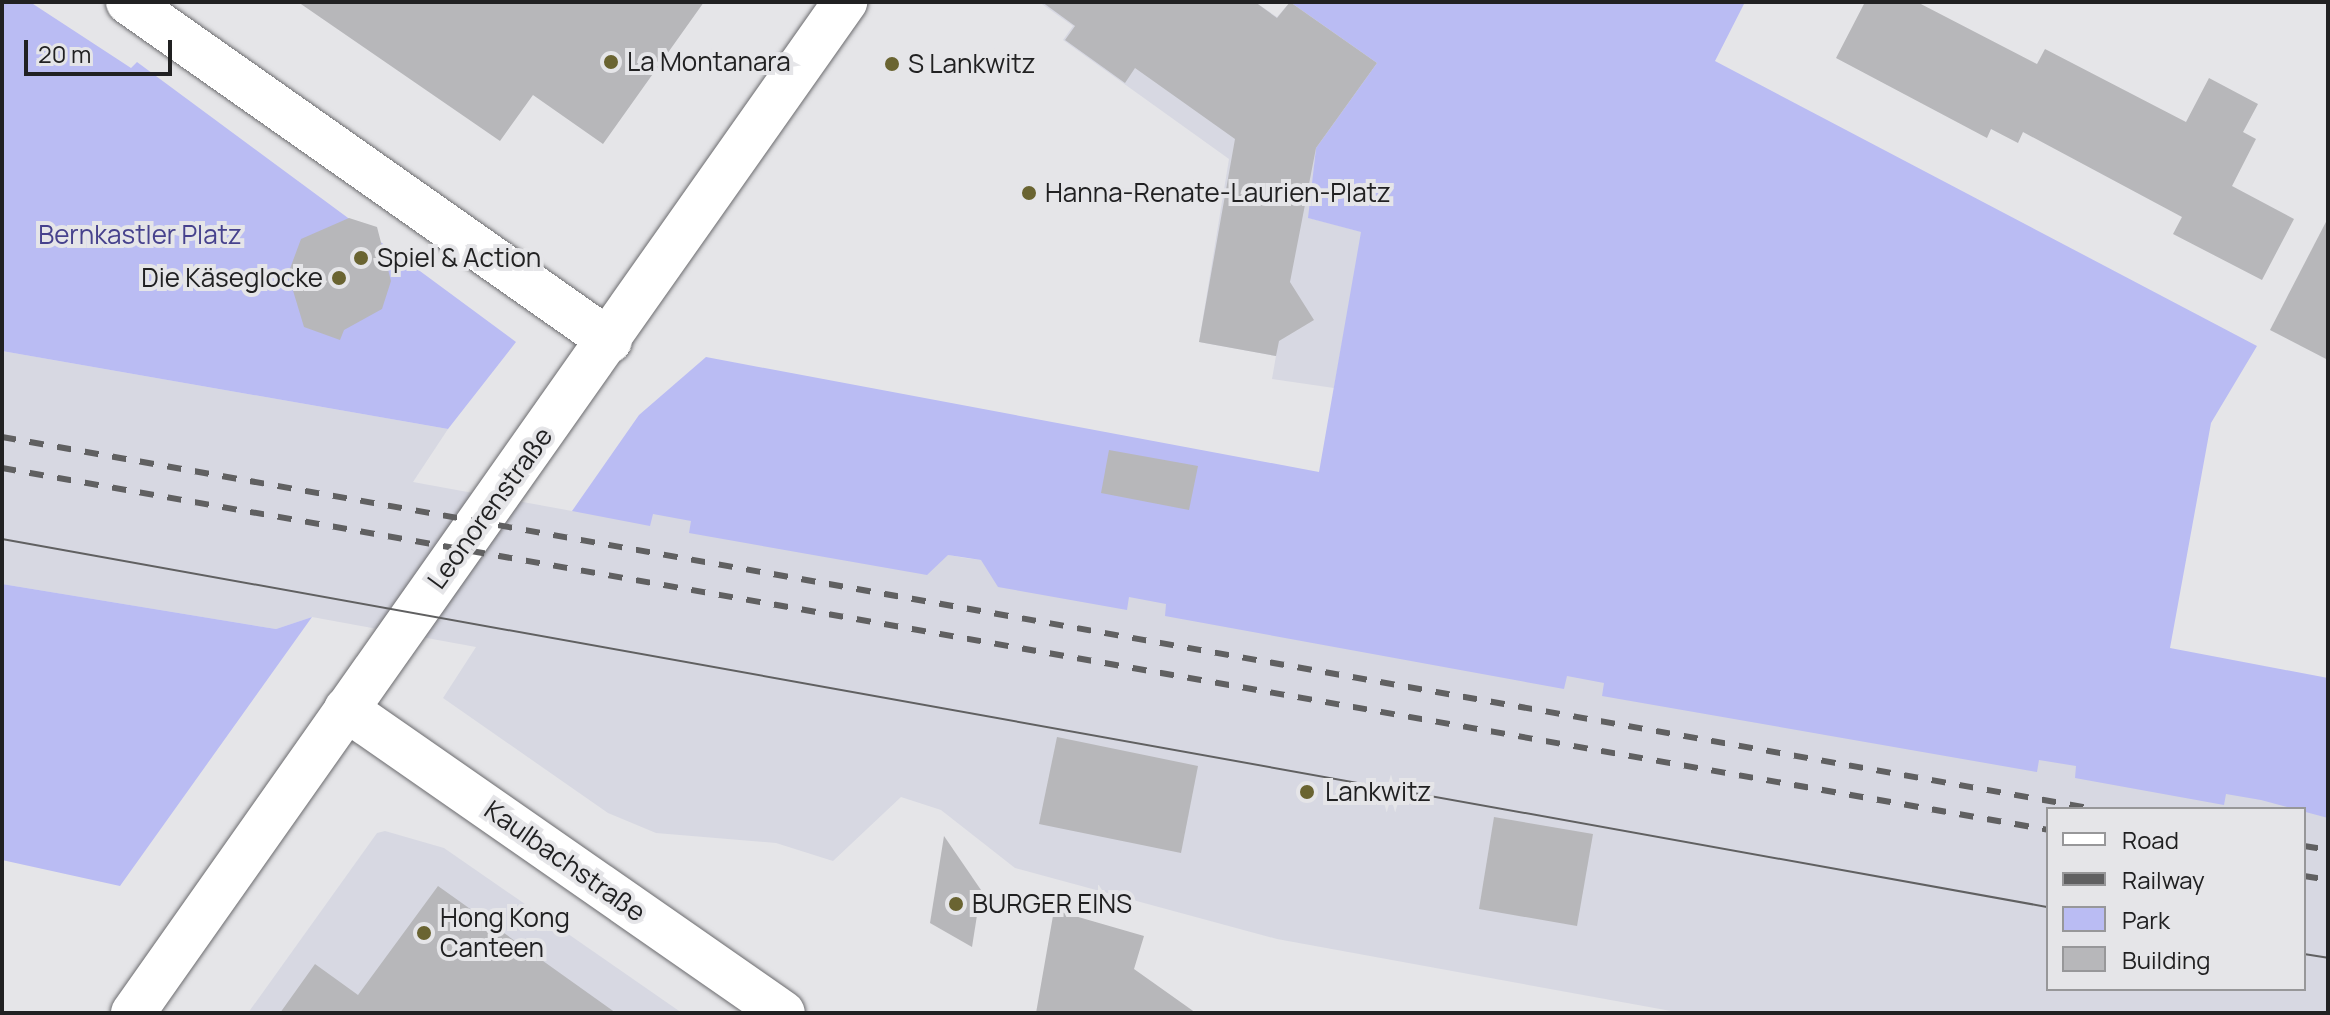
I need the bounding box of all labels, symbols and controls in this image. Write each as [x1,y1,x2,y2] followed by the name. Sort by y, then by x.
[28,24,176,74] scale bar
[38,37,91,70] text: 20 m
[627,46,791,78] place label: La Montanara
[908,48,1035,80] place label: S Lankwitz
[602,53,620,71] marker: La Montanara
[883,55,901,73] marker: S Lankwitz
[1045,177,1391,209] place label: Hanna-Renate-Laurien-Platz
[1020,184,1038,202] marker: Hanna-Renate-Laurien-Platz
[38,219,242,251] park label: Bernkastler Platz
[377,242,541,274] place label: Spiel & Action
[352,249,370,267] marker: Spiel & Action
[141,262,323,294] place label: Die Käseglocke
[330,269,348,287] marker: Die Käseglocke
[421,421,559,595] street label: Leonorenstraße
[1325,776,1431,808] place label: Lankwitz
[1296,781,1318,803] marker: Lankwitz
[479,794,651,928] street label: Kaulbachstraße
[2046,807,2306,991] legend
[2122,823,2179,856] text: Road
[2122,863,2205,896] text: Railway
[972,888,1132,920] place label: BURGER EINS
[947,895,965,913] marker: BURGER EINS
[440,902,570,964] place label: Hong Kong Canteen
[2122,903,2170,936] text: Park
[415,924,433,942] marker: Hong Kong Canteen
[2122,943,2210,976] text: Building

